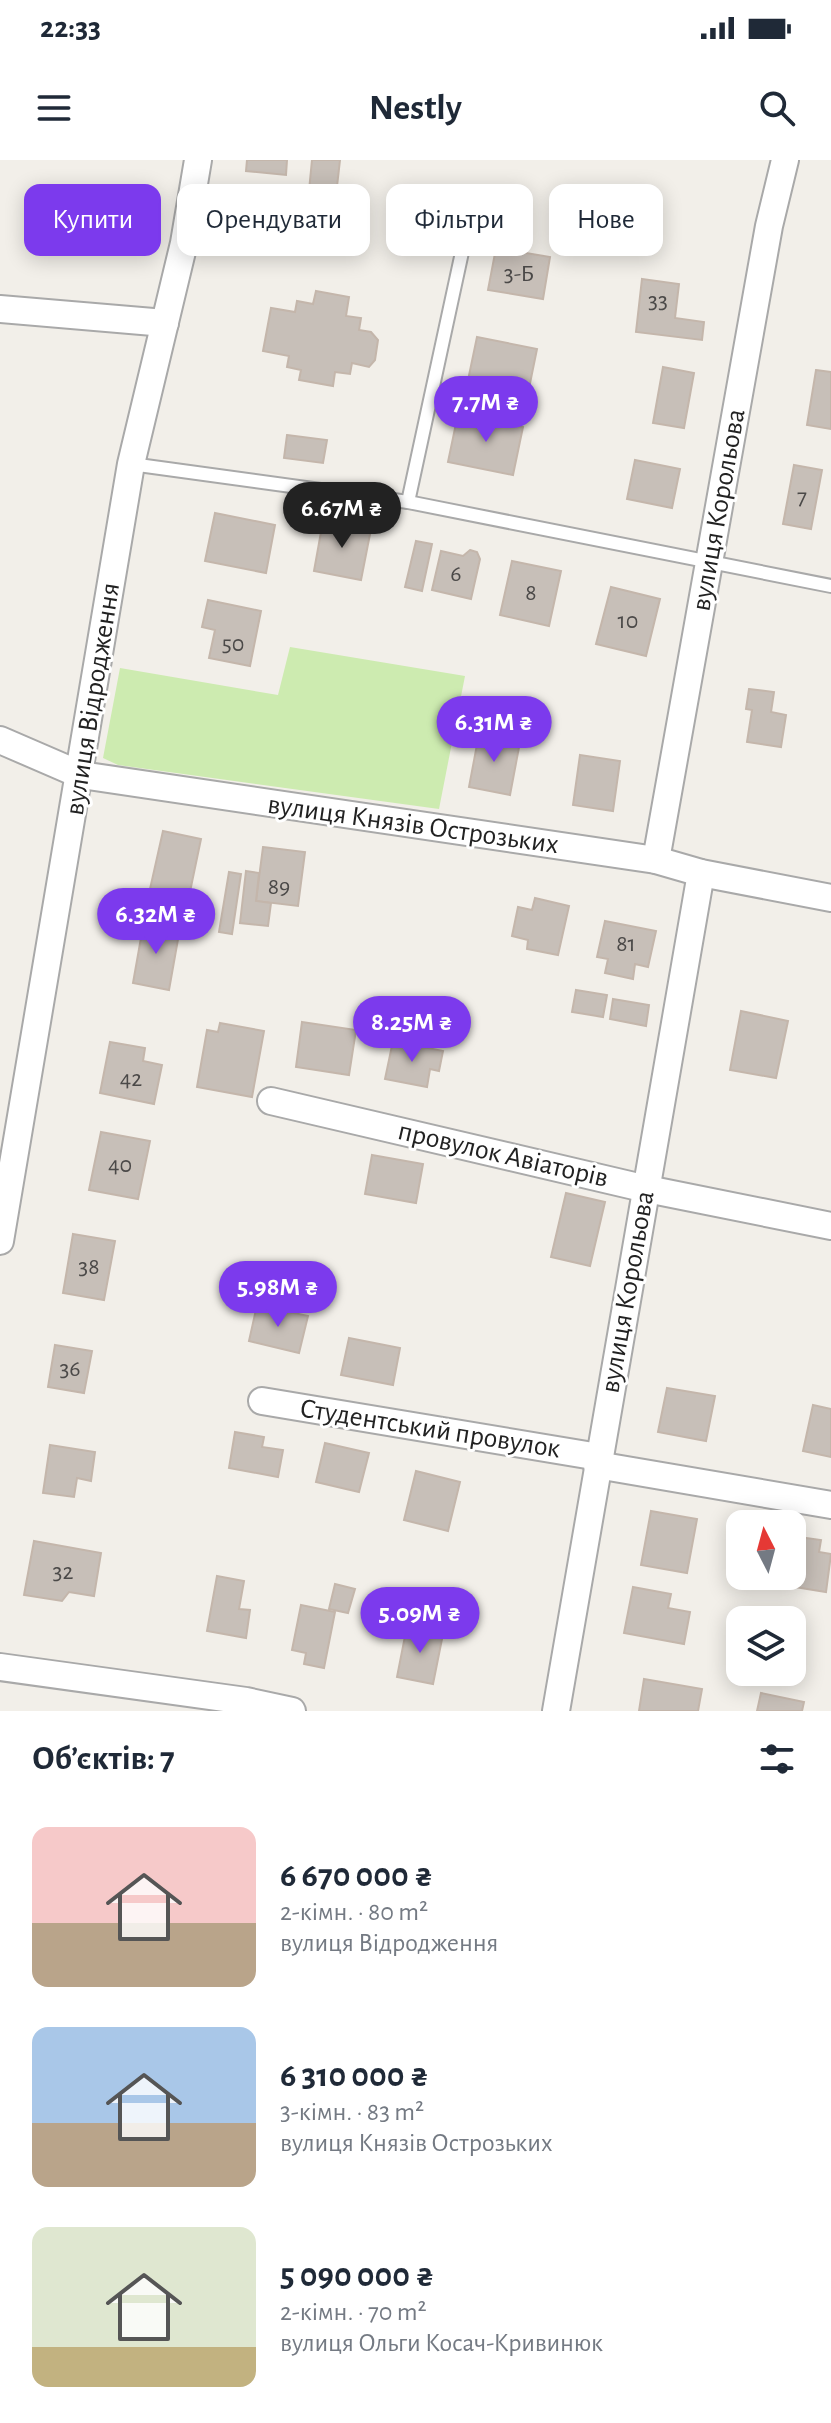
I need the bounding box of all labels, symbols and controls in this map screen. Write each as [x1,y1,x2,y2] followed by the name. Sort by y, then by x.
[40,13,101,43] text: 22:33
[32,86,76,130] icon: menu
[755,86,799,130] icon: search
[369,90,462,126] text: Nestly
[24,184,161,256] chip: Купити
[177,184,370,256] chip: Орендувати
[386,184,533,256] chip: Фільтри
[549,184,663,256] chip: Нове
[504,262,534,286] house number: 3-Б
[648,289,668,313] house number: 33
[421,376,551,444] pin: 7.7M ₴
[452,389,520,415] text: 7.7M ₴
[687,407,751,613] street label: вулиця Корольова
[268,482,416,550] pin: 6.67M ₴
[797,485,807,509] house number: 7
[301,495,383,521] text: 6.67M ₴
[450,562,462,586] house number: 6
[61,581,125,817] street label: вулиця Відродження
[525,581,537,605] house number: 8
[618,609,638,633] house number: 10
[222,632,244,656] house number: 50
[420,696,568,764] pin: 6.31M ₴
[455,709,533,735] text: 6.31M ₴
[266,791,560,859] street label: вулиця Князів Острозьких
[268,875,290,899] house number: 89
[82,888,230,956] pin: 6.32M ₴
[115,901,197,927] text: 6.32M ₴
[616,932,636,956] house number: 81
[338,996,486,1064] pin: 8.25M ₴
[371,1009,453,1035] text: 8.25M ₴
[120,1067,142,1091] house number: 42
[395,1117,611,1193] street label: провулок Авіаторів
[108,1153,132,1177] house number: 40
[596,1189,660,1395] street label: вулиця Корольова
[78,1255,100,1279] house number: 38
[204,1261,352,1329] pin: 5.98M ₴
[237,1274,319,1300] text: 5.98M ₴
[59,1357,81,1381] house number: 36
[298,1395,562,1463] street label: Студентський провулок
[726,1510,806,1590] north arrow
[726,1510,806,1686] map controls
[53,1560,73,1584] house number: 32
[346,1587,494,1655] pin: 5.09M ₴
[379,1600,461,1626] text: 5.09M ₴
[726,1606,806,1686] button: layers
[755,1737,799,1781] icon: filters
[32,1742,175,1776] text: Об’єктів: 7
[96,1859,192,1955] icon: home
[280,1859,433,1893] text: 6 670 000 ₴
[280,1899,428,1925] text: 2-кімн. · 80 m²
[280,1930,498,1956] text: вулиця Відродження
[96,2059,192,2155] icon: home
[280,2059,429,2093] text: 6 310 000 ₴
[280,2099,424,2125] text: 3-кімн. · 83 m²
[280,2130,553,2156] text: вулиця Князів Острозьких
[96,2259,192,2355] icon: home
[280,2259,435,2293] text: 5 090 000 ₴
[280,2299,427,2325] text: 2-кімн. · 70 m²
[280,2330,603,2356] text: вулиця Ольги Косач-Кривинюк

